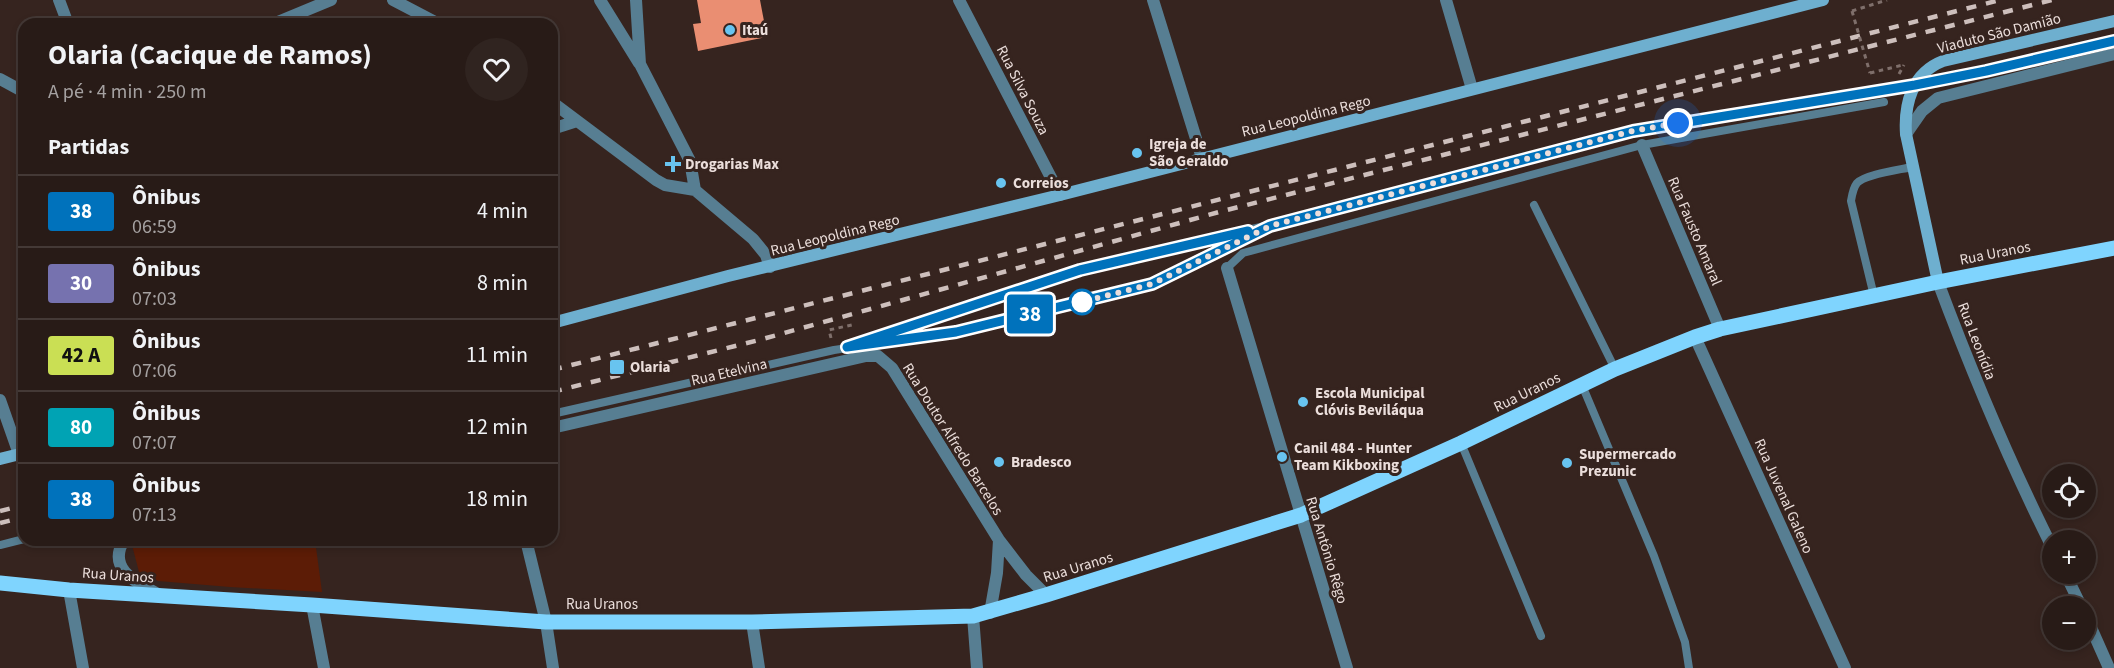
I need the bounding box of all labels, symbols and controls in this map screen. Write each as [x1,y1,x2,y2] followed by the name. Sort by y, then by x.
[1935,8,2063,59] street label: Viaduto São Damião
[742,20,768,41] place label: Itaú
[723,23,737,37] marker: Itaú
[48,35,372,75] text: Olaria (Cacique de Ramos)
[465,38,528,101] button: heart
[991,42,1054,139] street label: Rua Silva Souza
[48,78,207,106] text: A pé · 4 min · 250 m
[1239,90,1373,143] street label: Rua Leopoldina Rego
[1663,108,1693,138] your location
[48,131,129,163] text: Partidas
[1149,134,1229,172] place label: Igreja de São Geraldo
[1130,146,1144,160] marker: Igreja de São Geraldo
[685,154,779,175] place label: Drogarias Max
[666,157,680,171] marker: Drogarias Max
[1013,173,1069,194] place label: Correios
[1662,174,1727,289] street label: Rua Fausto Amaral
[994,176,1008,190] marker: Correios
[132,181,201,213] text: Ônibus
[477,195,528,227] text: 4 min
[70,196,92,226] text: 38
[768,209,902,262] street label: Rua Leopoldina Rego
[132,213,177,241] text: 06:59
[1958,236,2032,271] street label: Rua Uranos
[132,253,201,285] text: Ônibus
[477,267,528,299] text: 8 min
[70,268,92,298] text: 30
[132,285,177,313] text: 07:03
[1069,289,1095,315] unlabelled marker
[1003,294,1057,334] line badge: 38
[1019,299,1041,329] text: 38
[1952,299,2001,383] street label: Rua Leonídia
[132,325,201,357] text: Ônibus
[466,339,528,371] text: 11 min
[62,340,100,370] text: 42 A
[689,354,769,391] street label: Rua Etelvina
[132,357,177,385] text: 07:06
[630,357,671,378] place label: Olaria
[608,358,626,376] marker: Olaria
[897,359,1008,519] street label: Rua Doutor Alfredo Barcelos
[1490,367,1564,418] street label: Rua Uranos
[1315,383,1425,421] place label: Escola Municipal Clóvis Beviláqua
[1296,395,1310,409] marker: Escola Municipal Clóvis Beviláqua
[132,397,201,429] text: Ônibus
[466,411,528,443] text: 12 min
[70,412,92,442] text: 80
[132,429,177,457] text: 07:07
[1749,435,1818,557] street label: Rua Juvenal Galeno
[1294,438,1412,476] place label: Canil 484 - Hunter Team Kikboxing
[1579,444,1676,482] place label: Supermercado Prezunic
[1275,450,1289,464] marker: Canil 484 - Hunter Team Kikboxing
[1011,452,1071,473] place label: Bradesco
[992,455,1006,469] marker: Bradesco
[1560,456,1574,470] marker: Supermercado Prezunic
[2042,464,2096,650] map controls
[2042,464,2096,518] button: locate
[132,469,201,501] text: Ônibus
[466,483,528,515] text: 18 min
[70,484,92,514] text: 38
[1300,494,1353,606] street label: Rua Antônio Rêgo
[132,501,177,529] text: 07:13
[2042,530,2096,584] button: +
[1041,547,1116,588] street label: Rua Uranos
[81,563,155,588] street label: Rua Uranos
[566,594,638,615] street label: Rua Uranos
[2042,596,2096,650] button: −

